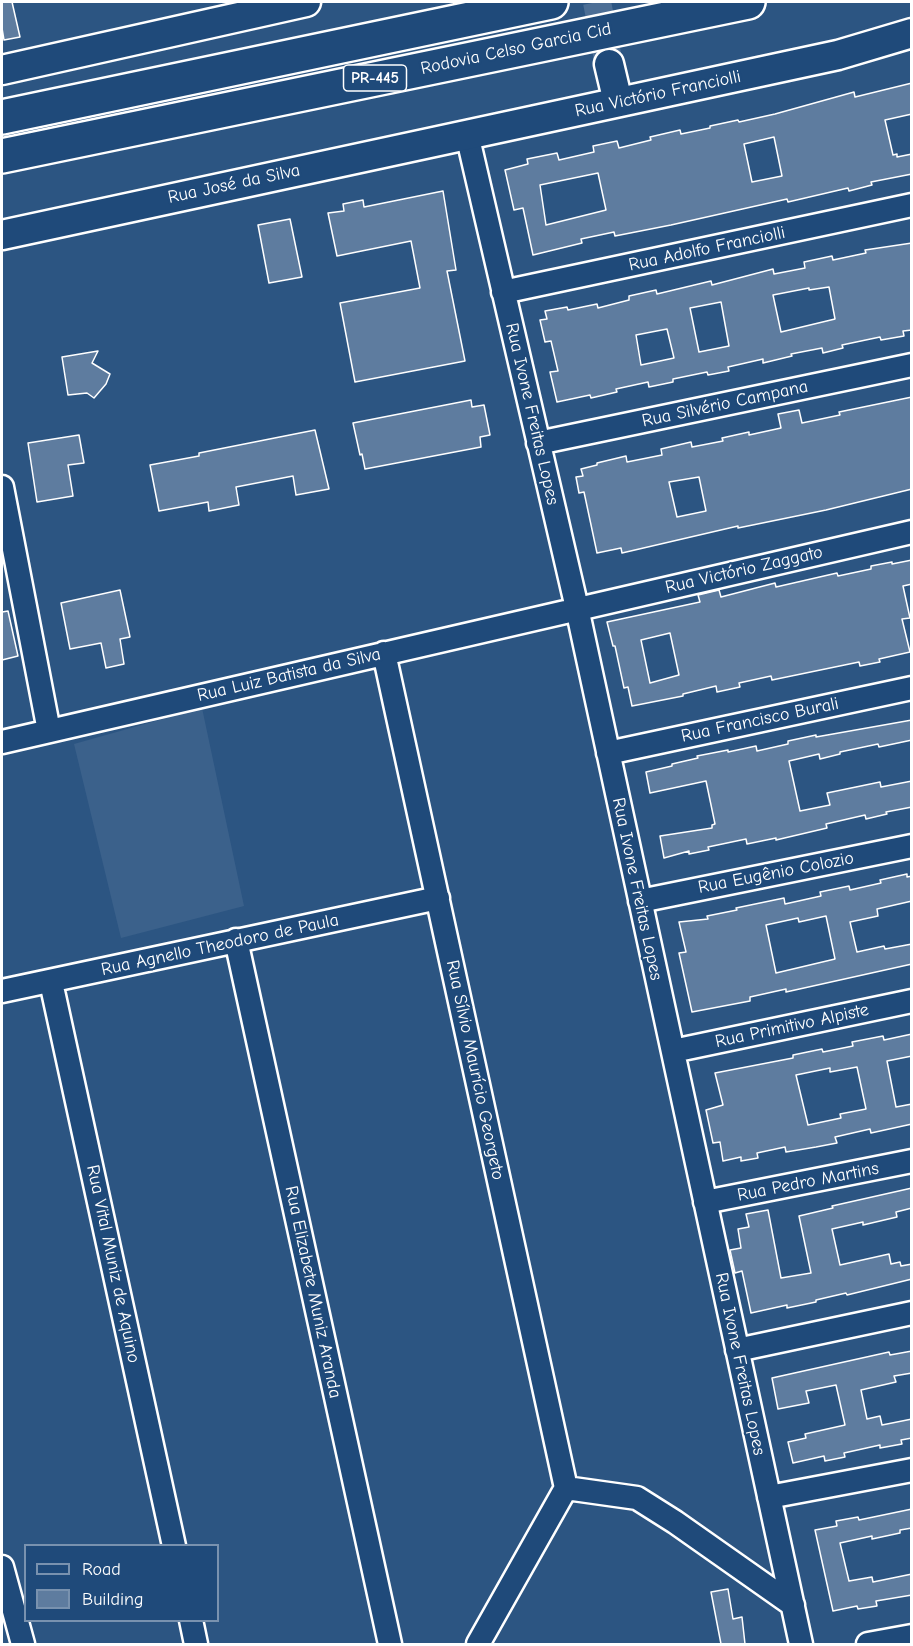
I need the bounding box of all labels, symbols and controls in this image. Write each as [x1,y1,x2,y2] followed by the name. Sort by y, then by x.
[419,18,613,80] street label: Rodovia Celso Garcia Cid
[344,65,406,91] road number: PR-445
[573,66,743,122] street label: Rua Victório Franciolli
[166,159,302,209] street label: Rua José da Silva
[627,222,787,276] street label: Rua Adolfo Franciolli
[501,321,563,507] street label: Rua Ivone Freitas Lopes
[640,376,810,432] street label: Rua Silvério Campana
[663,541,825,599] street label: Rua Victório Zaggato
[195,643,383,707] street label: Rua Luiz Batista da Silva
[679,693,841,747] street label: Rua Francisco Burali
[607,796,667,982] street label: Rua Ivone Freitas Lopes
[696,847,856,899] street label: Rua Eugênio Colozio
[99,909,341,981] street label: Rua Agnello Theodoro de Paula
[441,958,509,1182] street label: Rua Sílvio Maurício Georgeto
[713,999,871,1053] street label: Rua Primitivo Alpiste
[735,1158,881,1206] street label: Rua Pedro Martins
[81,1163,145,1365] street label: Rua Vital Muniz de Aquino
[280,1184,346,1400] street label: Rua Elizabete Muniz Aranda
[710,1271,770,1457] street label: Rua Ivone Freitas Lopes
[24,1544,219,1622] legend
[82,1559,121,1580] text: Road
[82,1589,144,1610] text: Building

